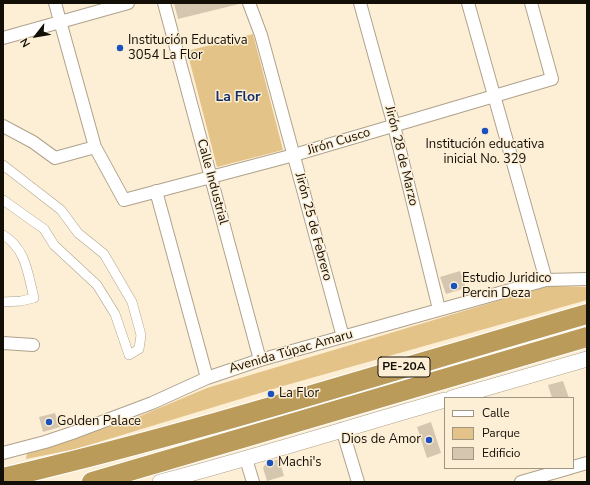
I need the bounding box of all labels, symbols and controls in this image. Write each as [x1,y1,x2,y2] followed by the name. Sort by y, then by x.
[16,16,56,56] north arrow
[128,33,248,64] place label: Institución Educativa 3054 La Flor
[17,35,34,50] text: N
[115,43,125,53] marker: Institución Educativa 3054 La Flor
[215,90,261,106] district label: La Flor
[381,104,421,208] street label: Jirón 28 de Marzo
[306,125,372,159] street label: Jirón Cusco
[480,126,490,136] marker: Institución educativa inicial No. 329
[193,137,231,227] street label: Calle Industrial
[426,137,544,168] place label: Institución educativa inicial No. 329
[291,171,335,283] street label: Jirón 25 de Febrero
[462,271,552,302] place label: Estudio Juridico Percin Deza
[449,281,459,291] marker: Estudio Juridico Percin Deza
[227,327,355,377] street label: Avenida Túpac Amaru
[378,357,430,377] road number: PE-20A
[279,386,319,402] place label: La Flor
[266,389,276,399] marker: La Flor
[444,397,574,469] legend
[482,405,510,421] text: Calle
[57,414,141,430] place label: Golden Palace
[44,417,54,427] marker: Golden Palace
[482,425,520,441] text: Parque
[341,432,421,448] place label: Dios de Amor
[424,435,434,445] marker: Dios de Amor
[482,445,520,461] text: Edificio
[278,455,322,471] place label: Machi's
[265,458,275,468] marker: Machi's

